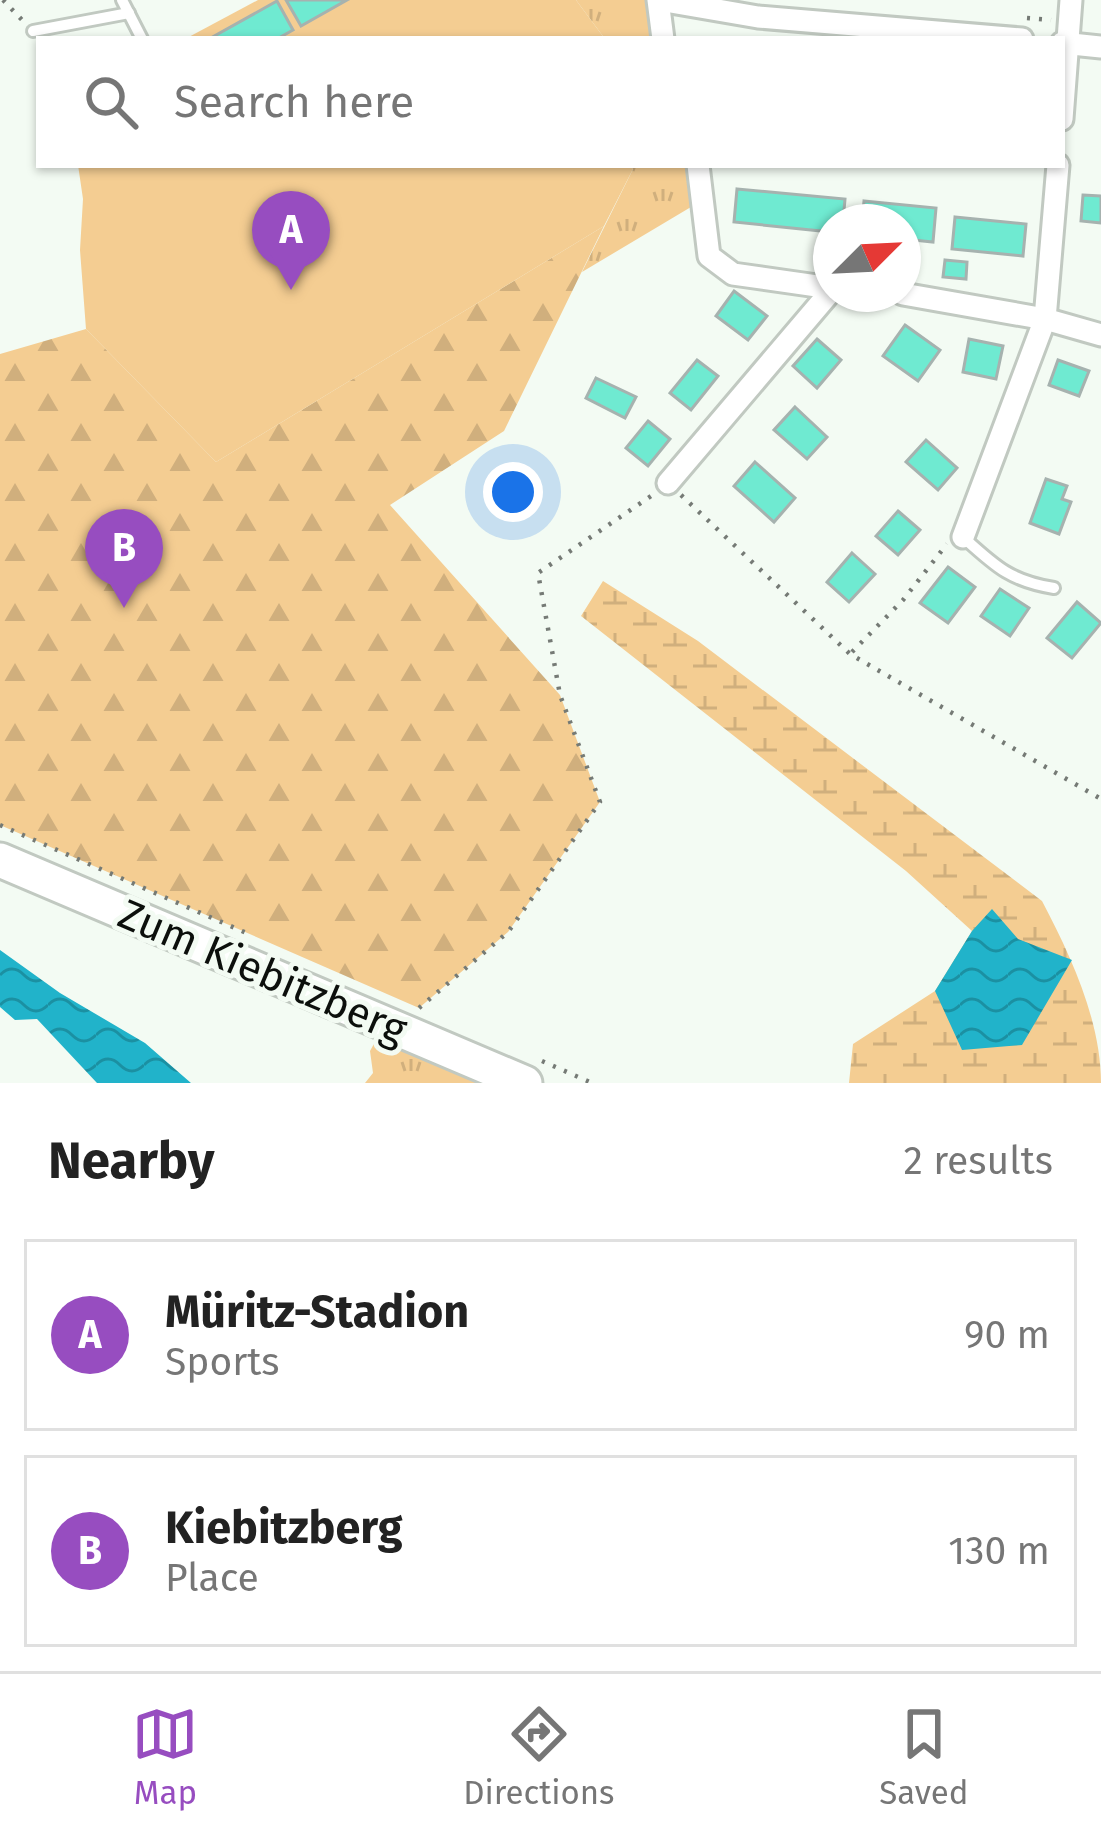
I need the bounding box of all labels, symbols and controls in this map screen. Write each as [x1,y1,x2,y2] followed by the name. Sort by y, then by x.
[36,36,1065,168] search box
[78,69,144,135] icon: search
[174,75,414,129] text: Search here
[252,191,330,290] pin: A
[813,204,921,312] north arrow
[483,462,543,522] your location
[85,509,163,608] pin: B
[111,889,414,1055] street label: Zum Kiebitzberg
[48,1130,214,1192] text: Nearby
[904,1138,1053,1184] text: 2 results
[165,1285,469,1339] text: Müritz-Stadion
[78,1312,102,1358] text: A
[964,1312,1050,1358] text: 90 m
[165,1339,280,1385] text: Sports
[165,1501,403,1555] text: Kiebitzberg
[78,1528,102,1574] text: B
[948,1528,1050,1574] text: 130 m
[165,1555,259,1601] text: Place
[132,1701,198,1813] tab: Map
[463,1701,615,1813] tab: Directions
[879,1701,969,1813] tab: Saved

